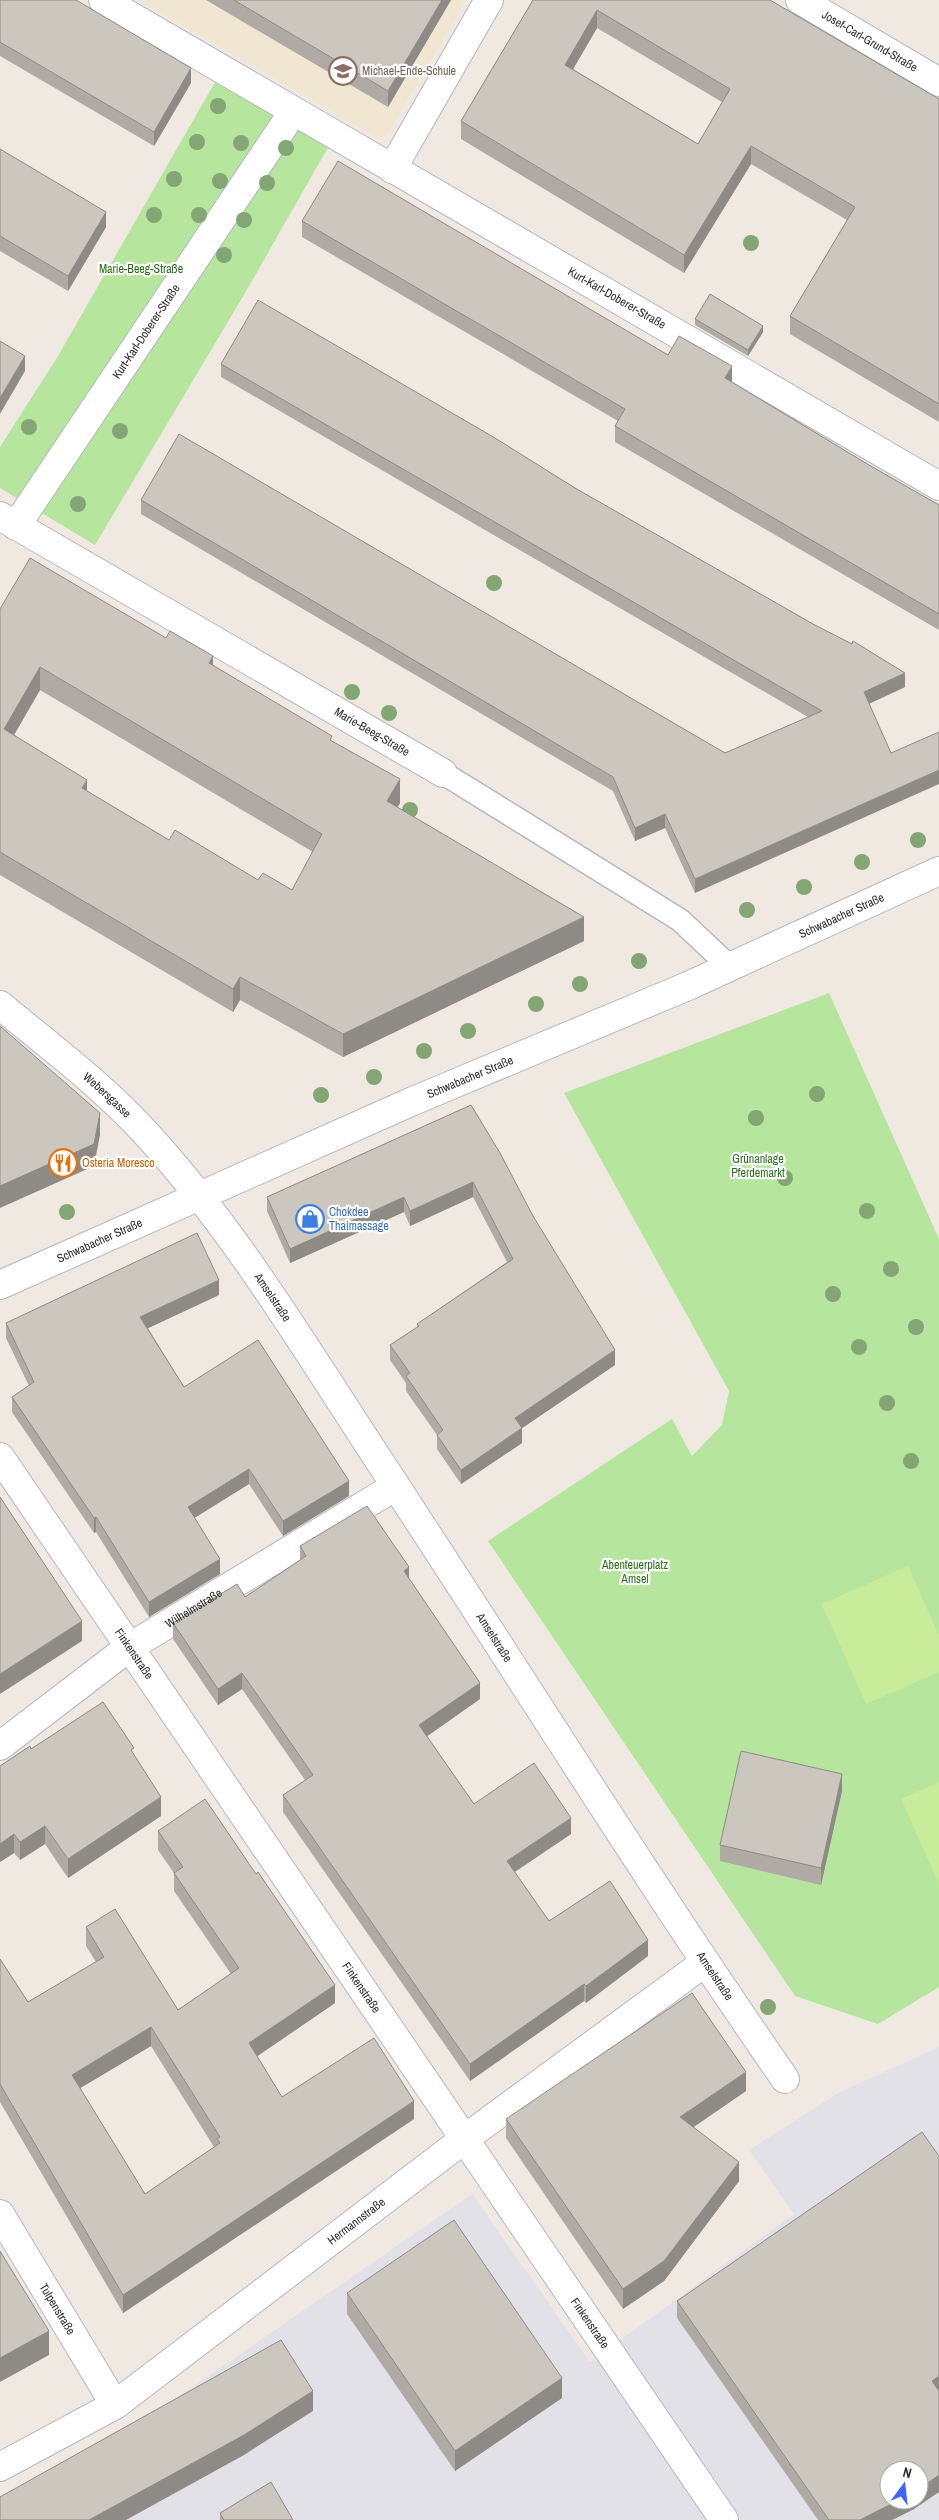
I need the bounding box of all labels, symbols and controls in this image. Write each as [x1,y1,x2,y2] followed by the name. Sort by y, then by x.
[819,7,921,76] street label: Josef-Carl-Grund-Straße
[328,56,358,86] school or university icon: Michael-Ende-Schule
[362,63,456,79] place label: Michael-Ende-Schule
[99,261,183,277] park label: Marie-Beeg-Straße
[565,263,669,333] street label: Kurt-Karl-Doberer-Straße
[109,281,184,382] street label: Kurt-Karl-Doberer-Straße
[331,704,412,760] street label: Marie-Beeg-Straße
[796,889,887,942] street label: Schwabacher Straße
[425,1052,516,1102] street label: Schwabacher Straße
[80,1069,135,1121] street label: Webersgasse
[48,1148,78,1178] restaurant icon: Osteria Moresco
[731,1151,785,1181] park label: Grünanlage Pferdemarkt
[82,1155,155,1171] place label: Osteria Moresco
[295,1204,325,1234] shop icon: Chokdee Thaimassage
[329,1204,389,1234] place label: Chokdee Thaimassage
[54,1215,145,1267] street label: Schwabacher Straße
[250,1269,295,1325] street label: Amselstraße
[601,1557,668,1587] park label: Abenteuerplatz Amsel
[162,1585,225,1632] street label: Wilhelmstraße
[472,1609,516,1665] street label: Amselstraße
[111,1625,157,1682] street label: Finkenstraße
[692,1948,737,2003] street label: Amselstraße
[338,1959,384,2016] street label: Finkenstraße
[324,2194,388,2248] street label: Hermannstraße
[36,2280,79,2338] street label: Tulpenstraße
[567,2295,613,2352] street label: Finkenstraße
[879,2460,929,2510] north arrow
[901,2463,914,2482] text: N

